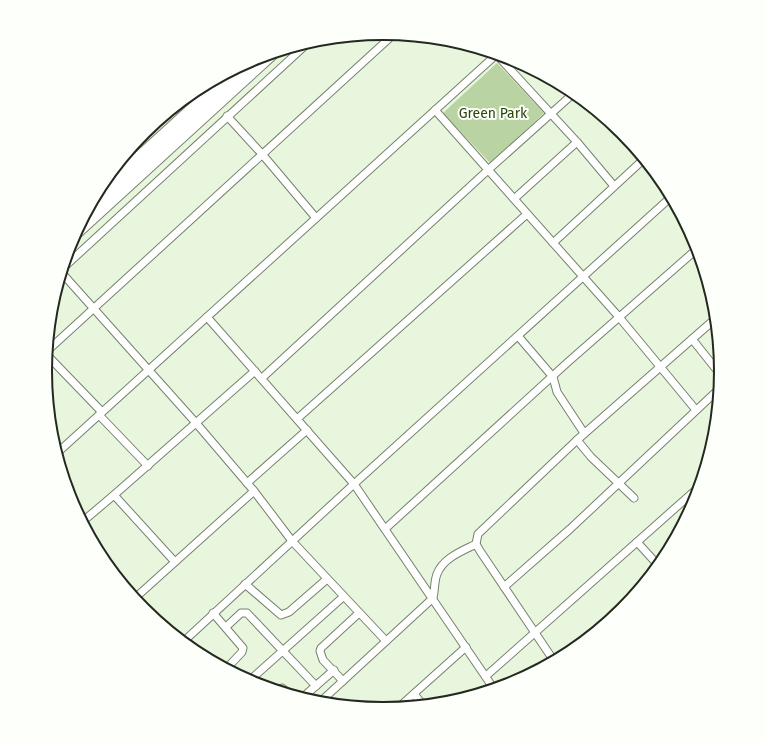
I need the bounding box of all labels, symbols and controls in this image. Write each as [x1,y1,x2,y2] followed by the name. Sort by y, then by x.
[459,105,528,122] park label: Green Park

